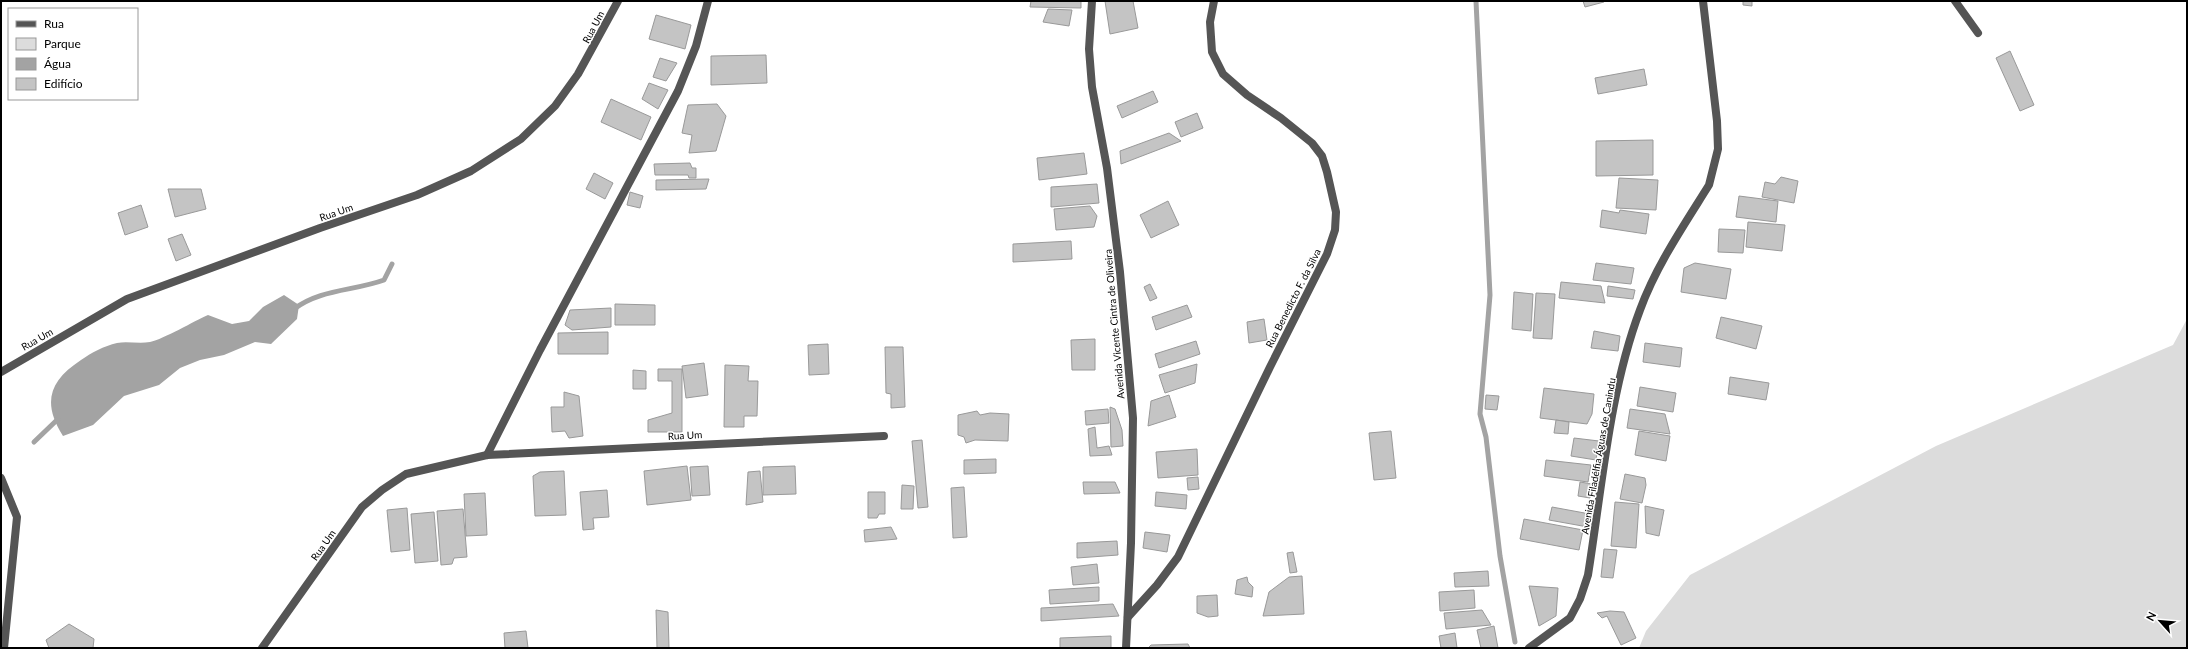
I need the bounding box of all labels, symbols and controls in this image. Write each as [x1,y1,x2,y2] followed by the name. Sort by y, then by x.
[8,8,138,100] legend
[580,9,606,45] street label: Rua Um
[44,16,64,31] text: Rua
[44,36,81,51] text: Parque
[44,56,71,71] text: Água
[44,76,83,91] text: Edifício
[318,201,354,223] street label: Rua Um
[1263,247,1323,349] street label: Rua Benedicto F. da Silva
[1101,249,1127,399] street label: Avenida Vicente Cintra de Oliveira
[19,325,55,353] street label: Rua Um
[1578,377,1618,535] street label: Avenida Filadélfia Águas de Canindu
[667,428,703,442] street label: Rua Um
[308,527,338,563] street label: Rua Um
[2140,601,2180,641] north arrow
[2143,610,2158,623] text: N

